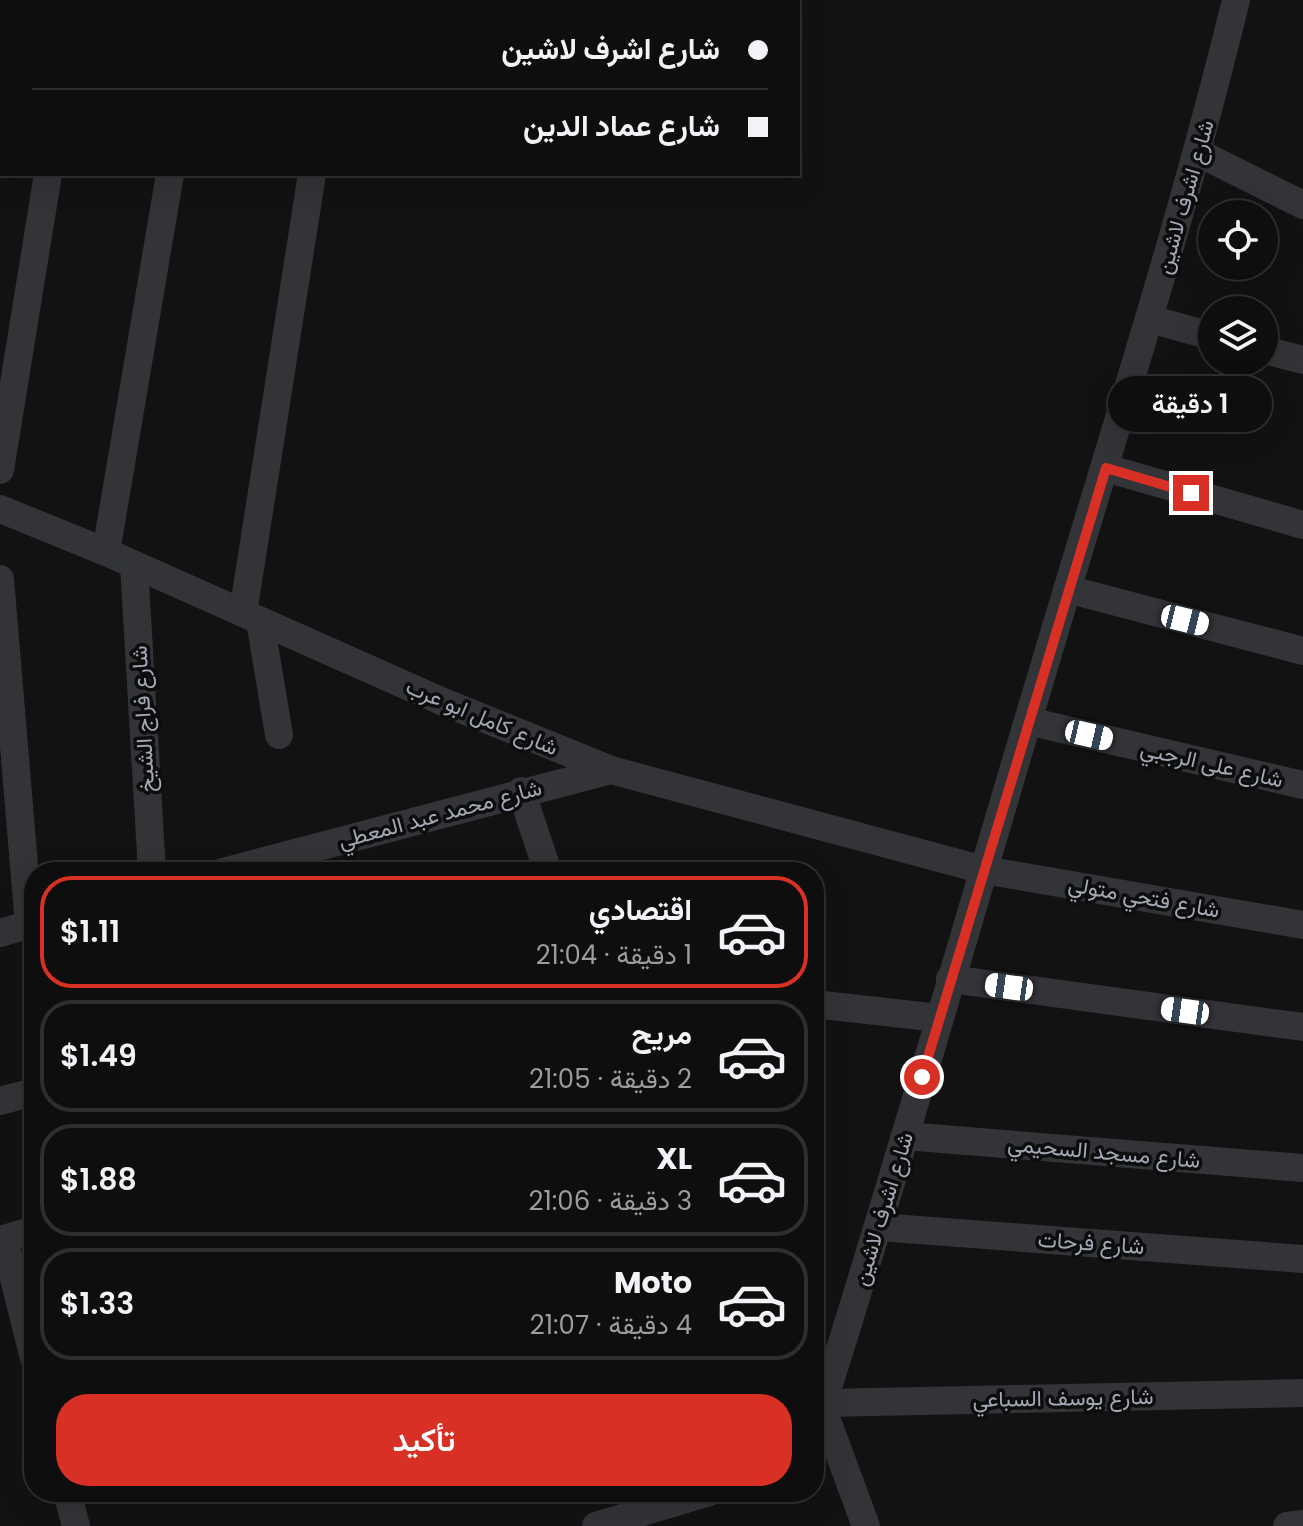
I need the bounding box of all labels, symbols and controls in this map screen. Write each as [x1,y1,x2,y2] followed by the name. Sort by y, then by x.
[501,27,720,70] text: شارع اشرف لاشين
[523,104,720,147] text: شارع عماد الدين
[1148,116,1222,278] street label: شارع اشرف لاشين
[1198,200,1278,376] map controls
[1198,200,1278,280] button: locate
[1198,296,1278,376] button: layers
[1109,377,1273,433] callout: 1 دقيقة
[1152,386,1228,422] text: 1 دقيقة
[1173,475,1209,511] route end
[1159,603,1211,637] car
[124,645,162,793] street label: شارع فراج الشيخ
[401,671,563,763] street label: شارع كامل ابو عرب
[1063,718,1115,752] car
[1137,733,1286,798] street label: شارع على الرجبي
[335,772,546,859] street label: شارع محمد عبد المعطي
[1065,868,1222,929] street label: شارع فتحي متولي
[589,888,692,931] text: اقتصادي
[716,896,788,968] icon: car
[60,910,120,953] text: $1.11
[536,937,692,973] text: 1 دقيقة · 21:04
[984,972,1034,1002] car
[1160,996,1210,1026] car
[632,1012,692,1055] text: مريح
[716,1020,788,1092] icon: car
[60,1034,137,1077] text: $1.49
[904,1059,940,1095] route start
[529,1061,692,1097] text: 2 دقيقة · 21:05
[845,1128,921,1290] street label: شارع اشرف لاشين
[1006,1128,1202,1179] street label: شارع مسجد السحيمي
[656,1137,692,1180] text: XL
[716,1144,788,1216] icon: car
[60,1158,137,1201] text: $1.88
[529,1183,692,1219] text: 3 دقيقة · 21:06
[1037,1224,1145,1262] street label: شارع فرحات
[614,1261,692,1304] text: Moto
[716,1268,788,1340] icon: car
[60,1282,134,1325] text: $1.33
[530,1307,692,1343] text: 4 دقيقة · 21:07
[972,1381,1154,1418] street label: شارع يوسف السباعي
[56,1394,792,1486] button: تأكيد

